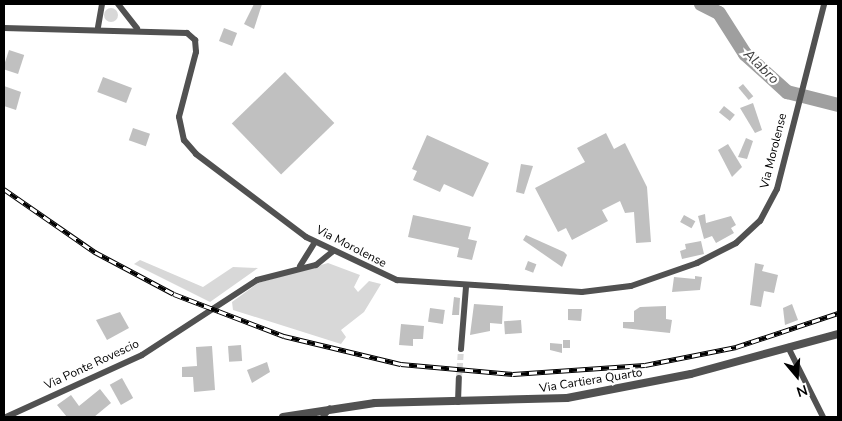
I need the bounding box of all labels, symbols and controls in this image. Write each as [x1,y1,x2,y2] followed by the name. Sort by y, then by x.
[740,46,782,88] water label: Alabro
[758,112,790,190] street label: Via Morolense
[313,223,389,271] street label: Via Morolense
[42,337,142,393] street label: Via Ponte Rovescio
[772,351,822,401] north arrow
[538,366,644,396] street label: Via Cartiera Quarto
[794,380,810,401] text: N

